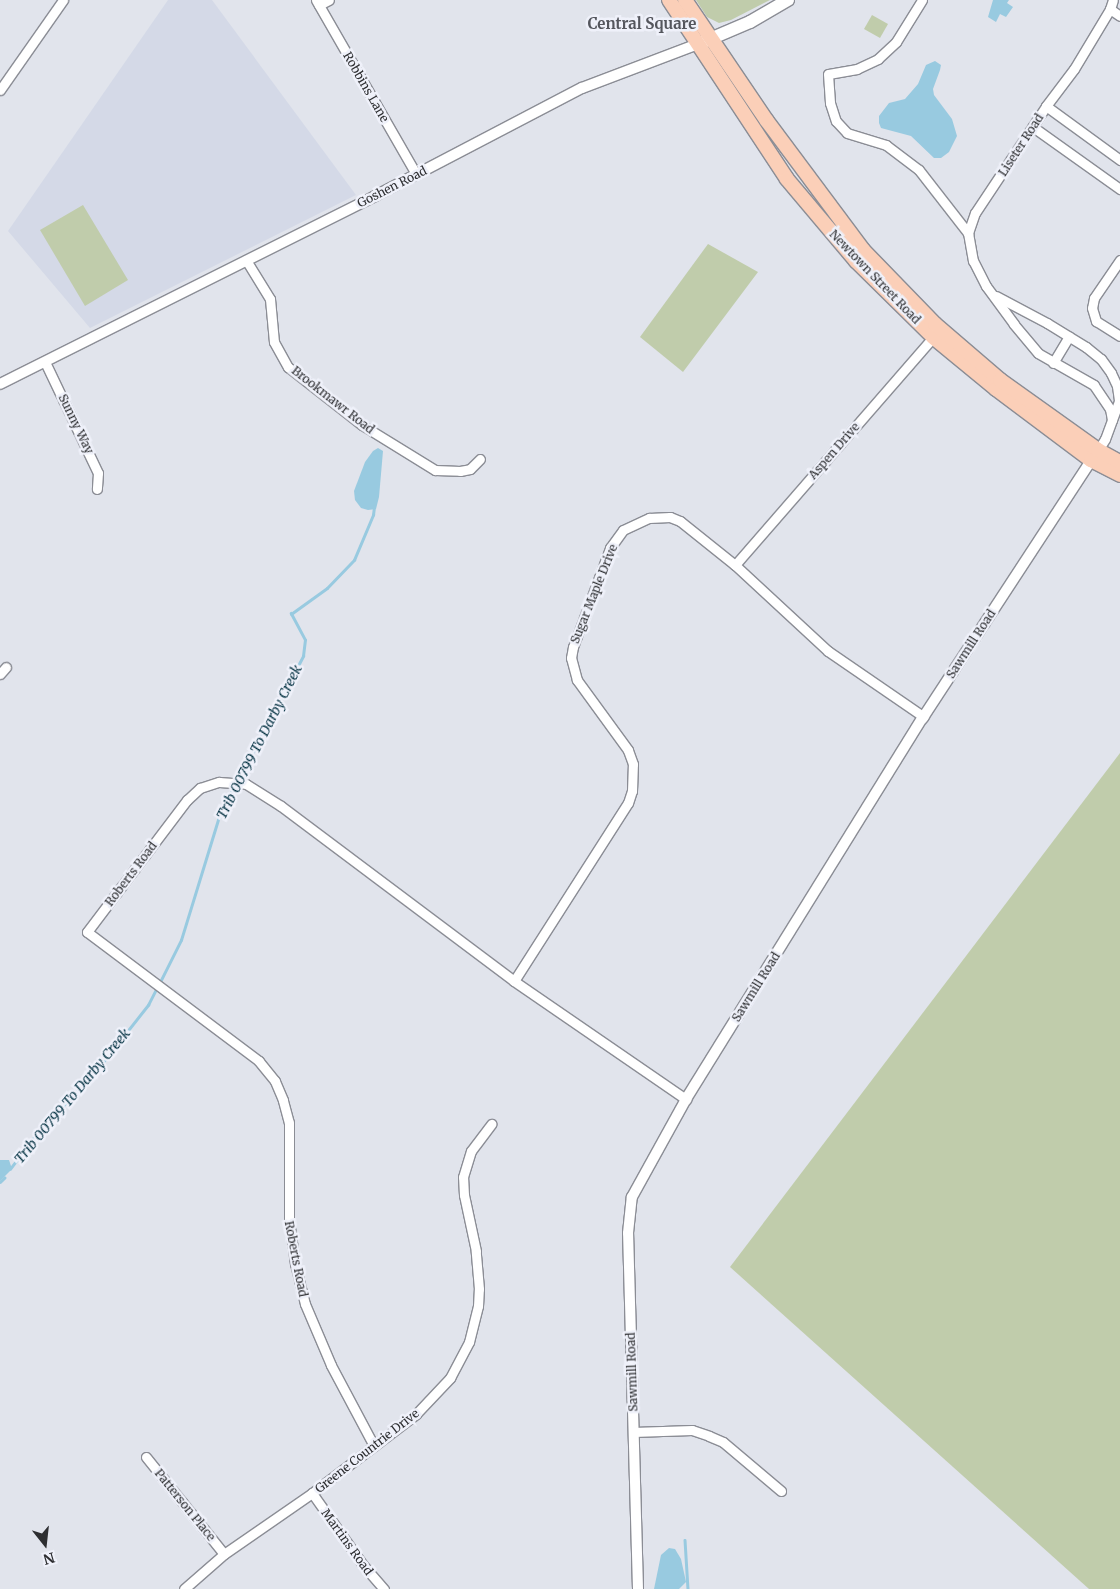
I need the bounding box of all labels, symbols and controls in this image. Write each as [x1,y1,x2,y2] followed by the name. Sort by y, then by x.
[588,15,696,33] district label: Central Square
[340,49,392,125] street label: Robbins Lane
[995,111,1047,179] street label: Liseter Road
[355,163,429,211] street label: Goshen Road
[826,227,924,327] street label: Newtown Street Road
[289,363,377,437] street label: Brookmawr Road
[55,392,97,456] street label: Sunny Way
[806,420,862,482] street label: Aspen Drive
[568,542,620,646] street label: Sugar Maple Drive
[943,607,999,681] street label: Sawmill Road
[213,662,305,822] water label: Trib 00799 To Darby Creek
[102,839,160,909] street label: Roberts Road
[729,950,783,1024] street label: Sawmill Road
[11,1025,133,1167] water label: Trib 00799 To Darby Creek
[282,1220,310,1298] street label: Roberts Road
[623,1332,641,1412] street label: Sawmill Road
[312,1406,422,1496] street label: Greene Countrie Drive
[152,1466,218,1544] street label: Patterson Place
[318,1506,376,1578] street label: Martins Road
[20,1519,70,1569] north arrow
[41,1548,57,1569] text: N

